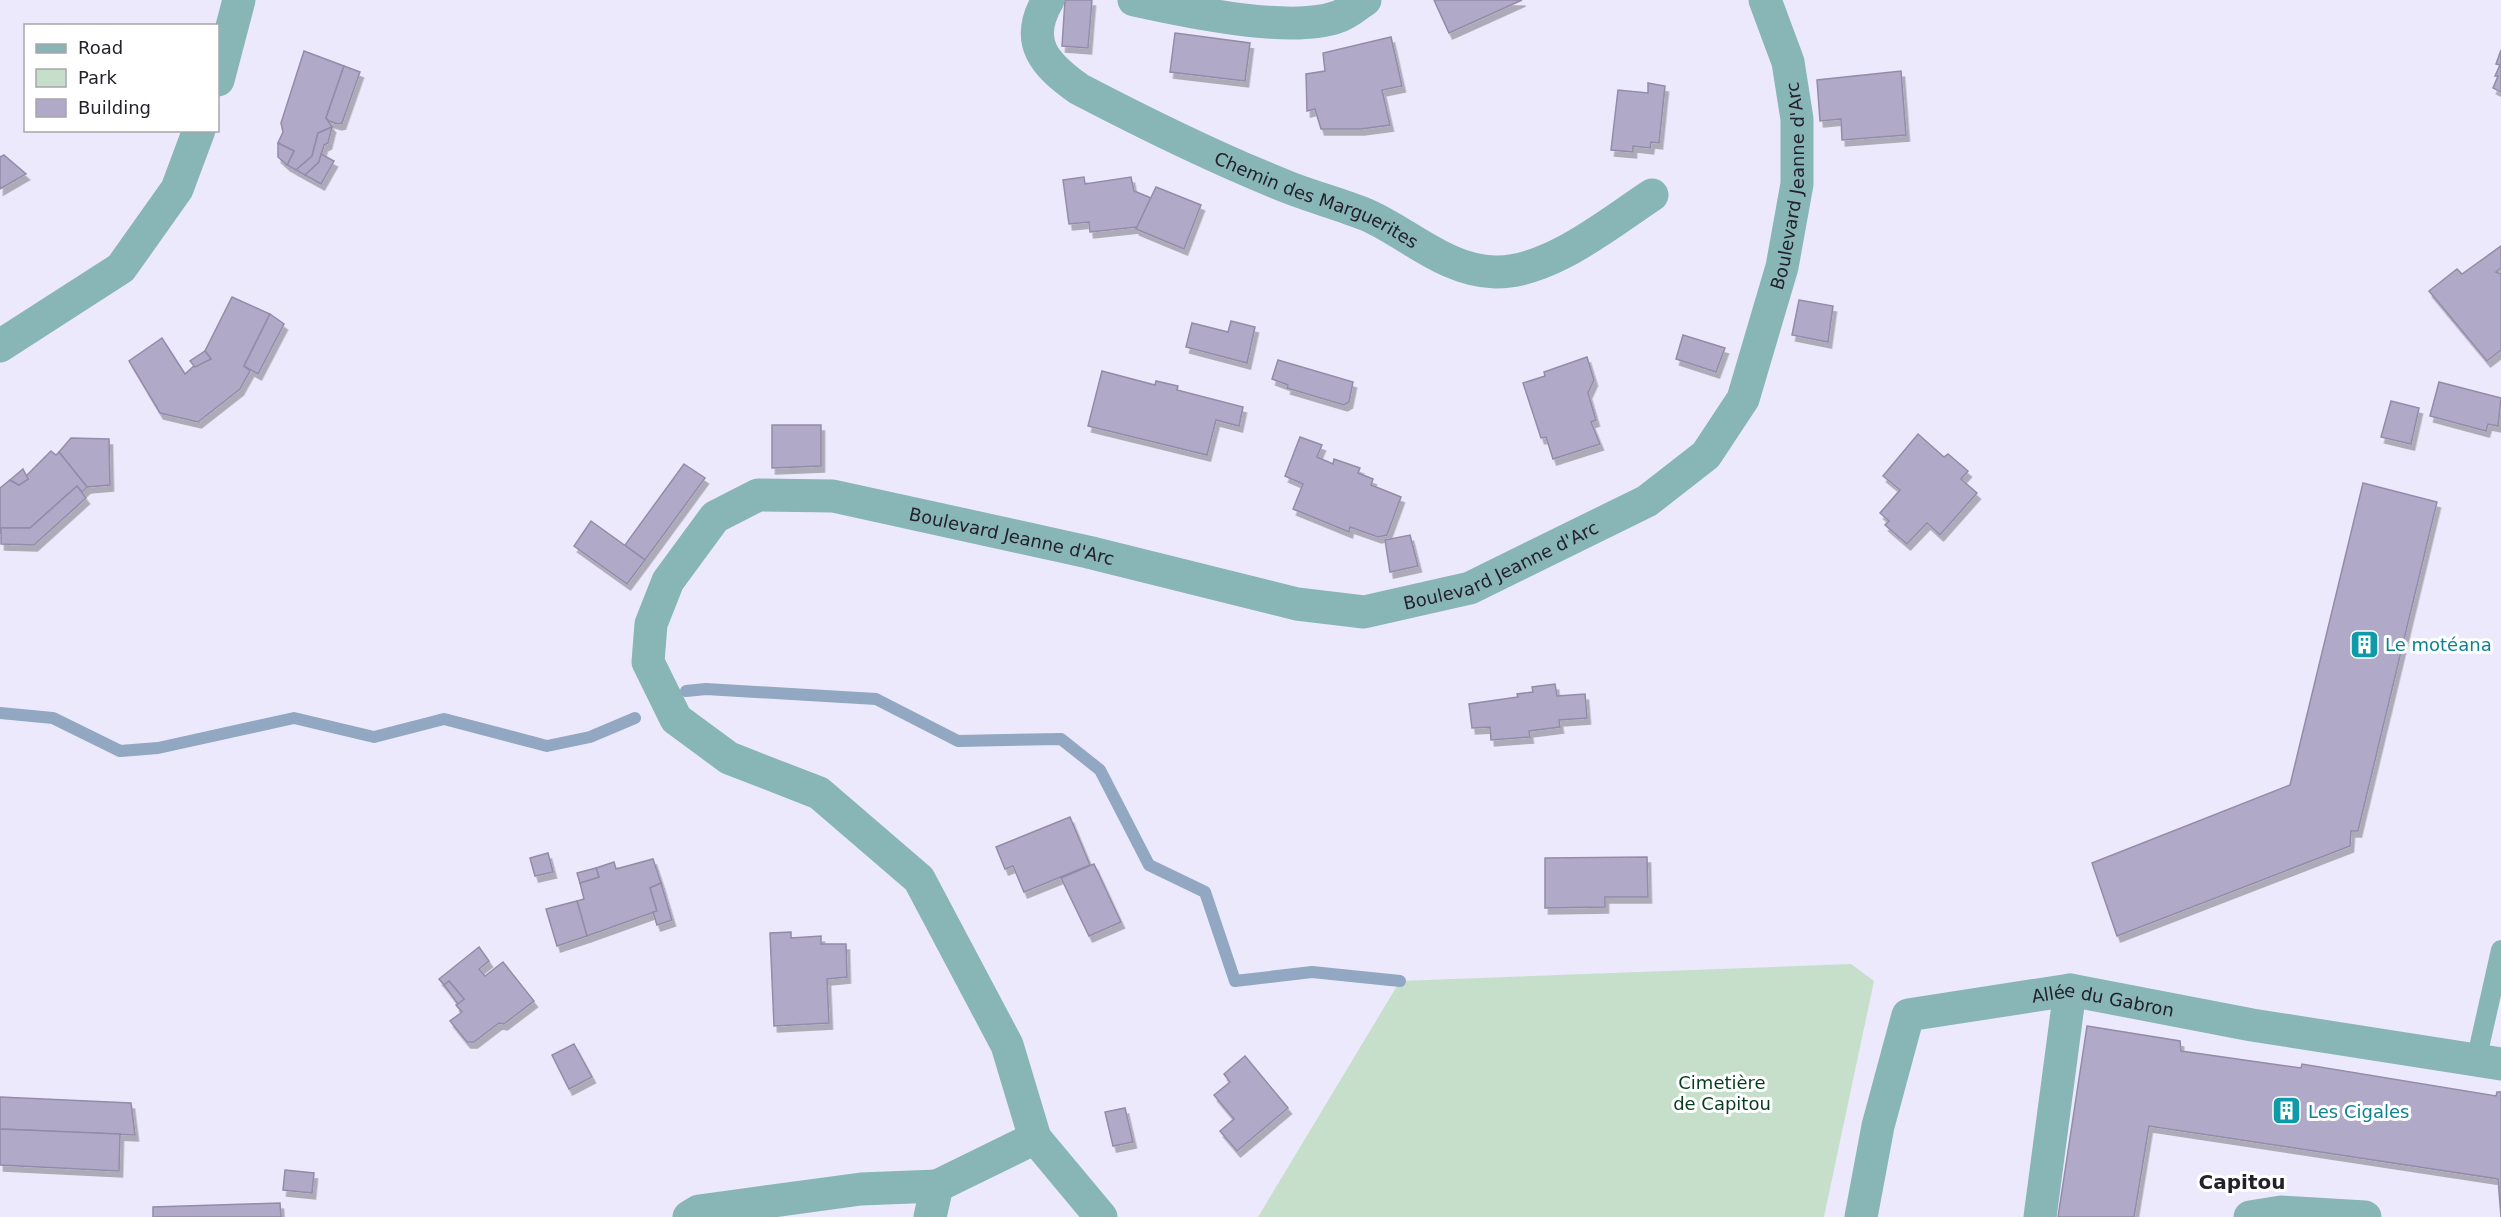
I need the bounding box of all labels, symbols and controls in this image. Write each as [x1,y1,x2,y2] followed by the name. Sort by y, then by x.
[24,24,219,132] legend
[78,37,123,58] text: Road
[78,67,117,88] text: Park
[1765,81,1808,292] street label: Boulevard Jeanne d'Arc
[78,97,151,118] text: Building
[1211,147,1422,252] street label: Chemin des Marguerites
[907,503,1117,569] street label: Boulevard Jeanne d'Arc
[1401,516,1602,613] street label: Boulevard Jeanne d'Arc
[2348,628,2380,660] building icon: Le motéana
[2385,634,2492,655] place label: Le motéana
[2030,979,2176,1020] street label: Allée du Gabron
[1673,1072,1771,1114] park label: Cimetière de Capitou
[2271,1095,2303,1127] building icon: Les Cigales
[2308,1101,2409,1122] place label: Les Cigales
[2199,1170,2285,1194] district label: Capitou

